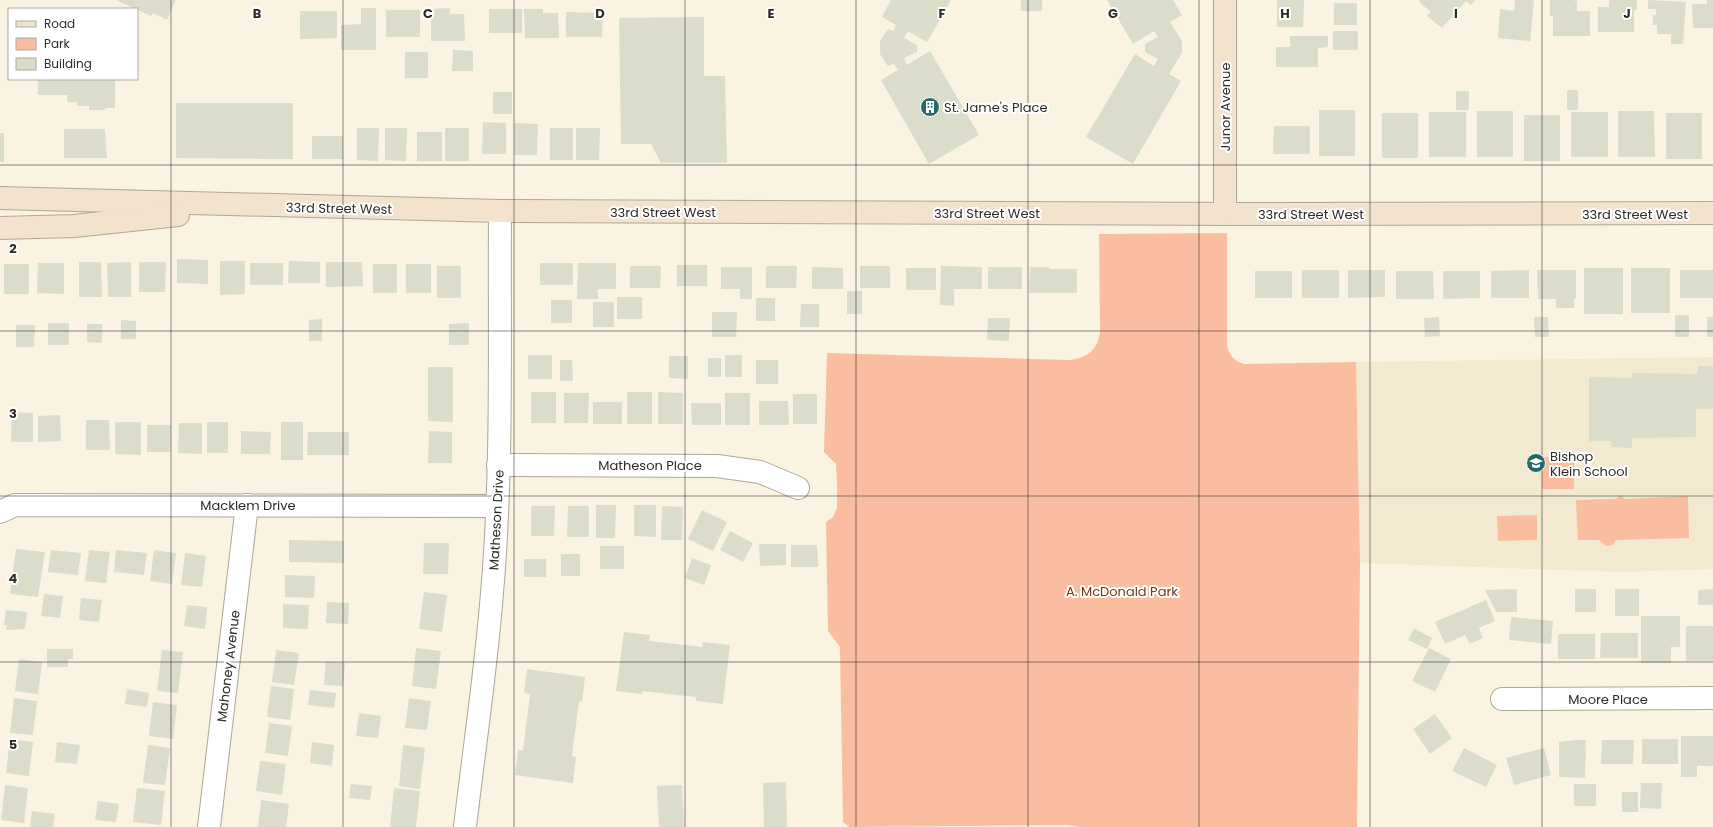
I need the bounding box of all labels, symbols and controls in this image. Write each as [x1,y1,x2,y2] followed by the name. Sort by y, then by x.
[253,4,262,23] text: B
[423,4,433,23] text: C
[595,4,605,23] text: D
[767,4,775,23] text: E
[938,4,946,23] text: F
[1108,4,1118,23] text: G
[1280,4,1290,23] text: H
[1454,4,1458,23] text: I
[1623,4,1631,23] text: J
[8,8,138,80] legend
[44,15,75,32] text: Road
[44,35,71,52] text: Park
[44,55,92,72] text: Building
[1216,63,1235,152] street label: Junor Avenue
[919,96,941,118] building icon: St. Jame's Place
[944,98,1047,117] place label: St. Jame's Place
[286,198,393,219] street label: 33rd Street West
[610,203,716,222] street label: 33rd Street West
[934,204,1040,223] street label: 33rd Street West
[1258,205,1364,224] street label: 33rd Street West
[1582,205,1688,224] street label: 33rd Street West
[9,239,17,258] text: 2
[9,404,17,423] text: 3
[1550,447,1628,481] place label: Bishop Klein School
[1525,452,1547,474] school or university icon: Bishop Klein School
[598,456,702,475] street label: Matheson Place
[484,469,509,571] street label: Matheson Drive
[200,496,296,515] street label: Macklem Drive
[9,569,18,588] text: 4
[1066,582,1178,601] park label: A. McDonald Park
[212,609,245,723] street label: Mahoney Avenue
[1568,690,1648,709] street label: Moore Place
[9,735,17,754] text: 5

